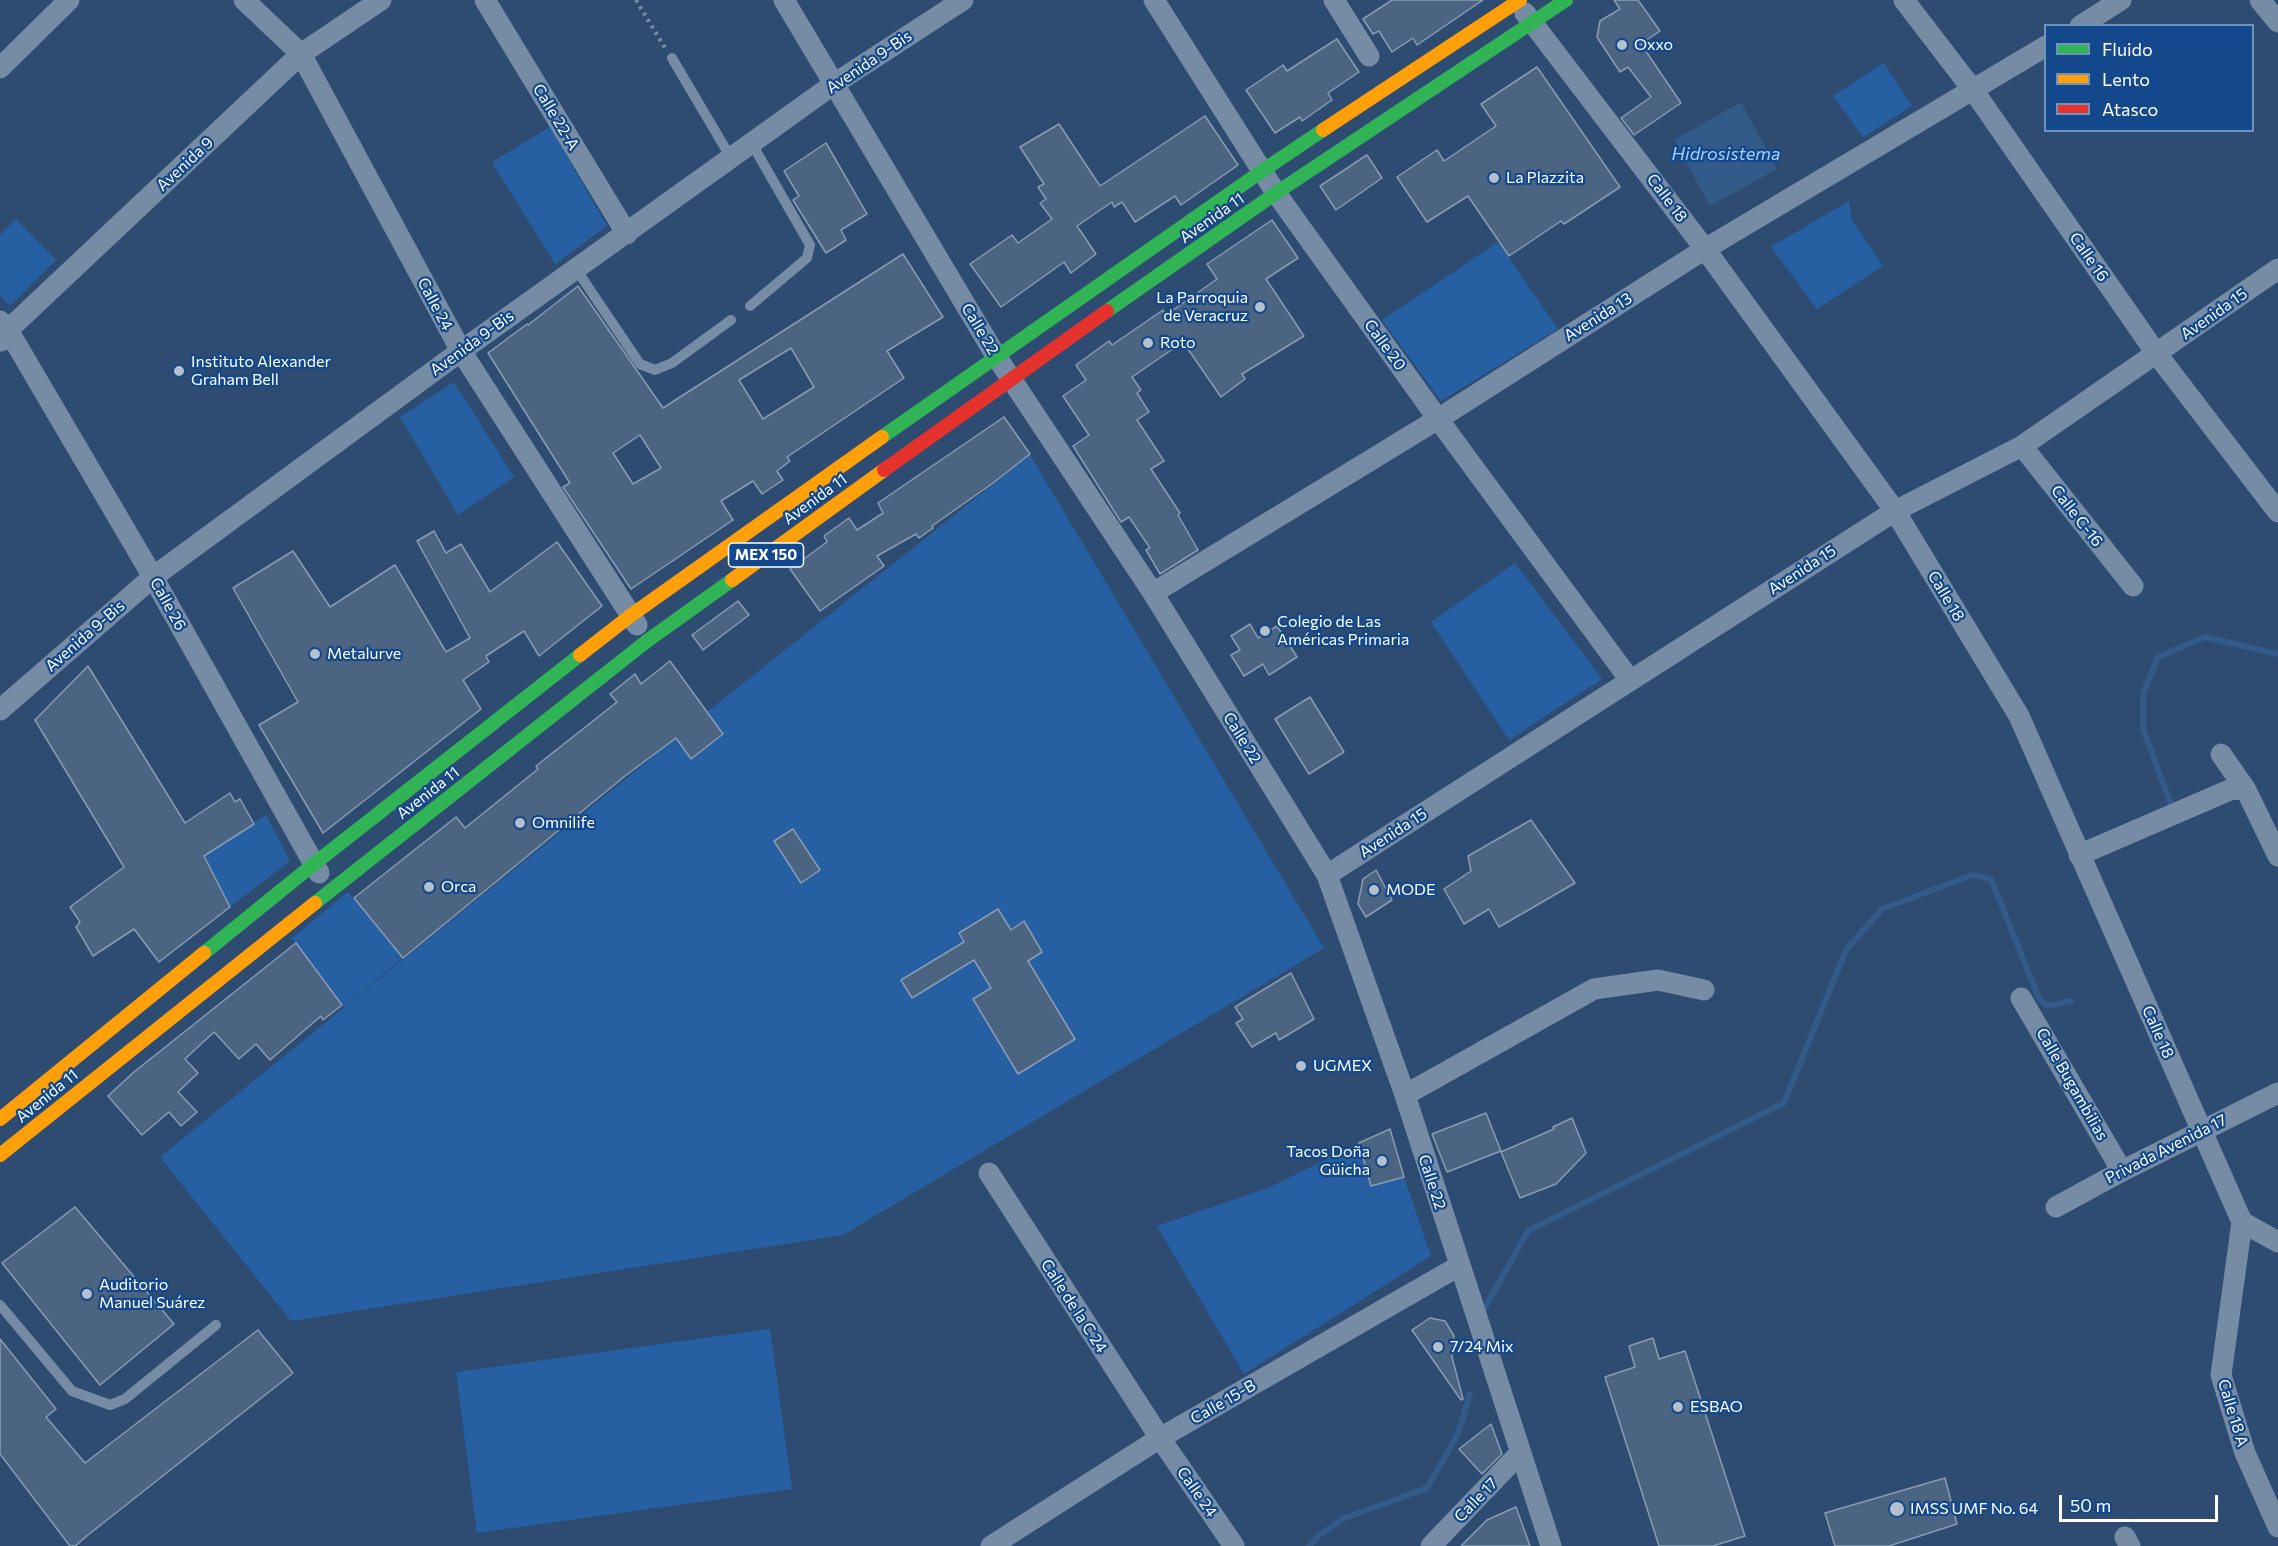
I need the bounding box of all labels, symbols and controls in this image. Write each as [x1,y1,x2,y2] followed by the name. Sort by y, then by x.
[2044,24,2254,132] legend
[823,26,915,98] street label: Avenida 9-Bis
[1634,35,1673,55] place label: Oxxo
[1615,38,1629,52] marker: Oxxo
[2102,38,2153,60] text: Fluido
[2102,68,2150,90] text: Lento
[529,80,583,154] street label: Calle 22-A
[2102,98,2158,120] text: Atasco
[153,133,217,195] street label: Avenida 9
[1672,143,1780,165] water label: Hidrosistema
[1506,168,1584,188] place label: La Plazzita
[1643,170,1691,226] street label: Calle 18
[1487,171,1501,185] marker: La Plazzita
[1176,189,1248,247] street label: Avenida 11
[2065,229,2113,285] street label: Calle 16
[413,274,457,334] street label: Calle 24
[2177,284,2251,344] street label: Avenida 15
[1156,288,1248,326] place label: La Parroquia de Veracruz
[1560,289,1636,345] street label: Avenida 13
[957,300,1003,358] street label: Calle 22
[1253,300,1267,314] marker: La Parroquia de Veracruz
[426,306,518,380] street label: Avenida 9-Bis
[1360,316,1410,374] street label: Calle 20
[1160,333,1196,353] place label: Roto
[1141,336,1155,350] marker: Roto
[191,352,331,390] place label: Instituto Alexander Graham Bell
[172,364,186,378] marker: Instituto Alexander Graham Bell
[779,469,851,529] street label: Avenida 11
[2047,481,2107,551] street label: Calle C-16
[1765,541,1839,599] street label: Avenida 15
[728,543,804,567] road number: MEX 150
[1923,567,1969,625] street label: Calle 18
[146,574,190,634] street label: Calle 26
[41,596,129,676] street label: Avenida 9-Bis
[1277,612,1409,650] place label: Colegio de Las Américas Primaria
[1258,624,1272,638] marker: Colegio de Las Américas Primaria
[327,644,401,664] place label: Metalurve
[308,647,322,661] marker: Metalurve
[1219,709,1265,767] street label: Calle 22
[393,763,463,823] street label: Avenida 11
[1356,804,1430,862] street label: Avenida 15
[532,813,595,833] place label: Omnilife
[513,816,527,830] marker: Omnilife
[441,877,476,897] place label: Orca
[422,880,436,894] marker: Orca
[1386,880,1435,900] place label: MODE
[1367,883,1381,897] marker: MODE
[2138,1003,2178,1061] street label: Calle 18
[2032,1024,2112,1144] street label: Calle Bugambilias
[1313,1056,1372,1076] place label: UGMEX
[1294,1059,1308,1073] marker: UGMEX
[12,1065,82,1127] street label: Avenida 11
[2102,1110,2230,1188] street label: Privada Avenida 17
[1286,1142,1370,1180] place label: Tacos Doña Güicha
[1414,1152,1450,1212] street label: Calle 22
[1375,1154,1389,1168] marker: Tacos Doña Güicha
[1037,1256,1111,1356] street label: Calle de la C 24
[99,1275,205,1313] place label: Auditorio Manuel Suárez
[80,1287,94,1301] marker: Auditorio Manuel Suárez
[1450,1337,1514,1357] place label: 7/24 Mix
[1431,1340,1445,1354] marker: 7/24 Mix
[1187,1376,1259,1428] street label: Calle 15-B
[2214,1377,2252,1449] street label: Calle 18 A
[1690,1397,1743,1417] place label: ESBAO
[1671,1400,1685,1414] marker: ESBAO
[1173,1463,1221,1521] street label: Calle 24
[1450,1474,1502,1526] street label: Calle 17
[2062,1483,2221,1521] scale bar
[2070,1494,2111,1516] text: 50 m
[1910,1499,2038,1519] place label: IMSS UMF No. 64
[1888,1500,1906,1518] marker: IMSS UMF No. 64

